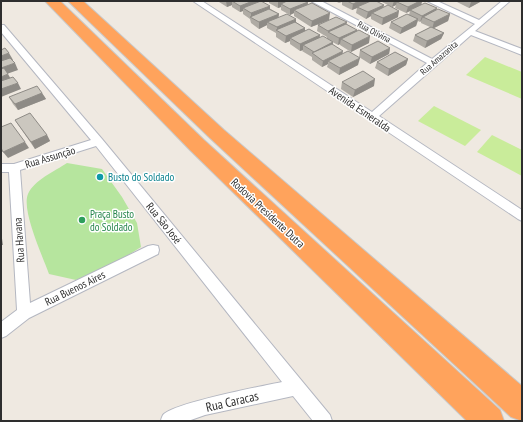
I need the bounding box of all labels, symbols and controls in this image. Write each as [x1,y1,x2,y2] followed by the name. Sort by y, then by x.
[356,18,393,45] street label: Rua Olivina
[418,38,460,77] street label: Rua Amazonita
[326,83,394,135] street label: Avenida Esmeralda
[23,143,77,171] street label: Rua Assunção
[108,170,174,184] place label: Busto do Soldado
[95,172,105,182] marker: Busto do Soldado
[228,175,308,251] street label: Rodovia Presidente Dutra
[143,200,185,247] street label: Rua São José
[90,207,134,234] place label: Praça Busto do Soldado
[77,215,87,225] marker: Praça Busto do Soldado
[10,217,28,263] street label: Rua Havana
[43,267,108,309] street label: Rua Buenos Aires
[204,387,260,416] street label: Rua Caracas

